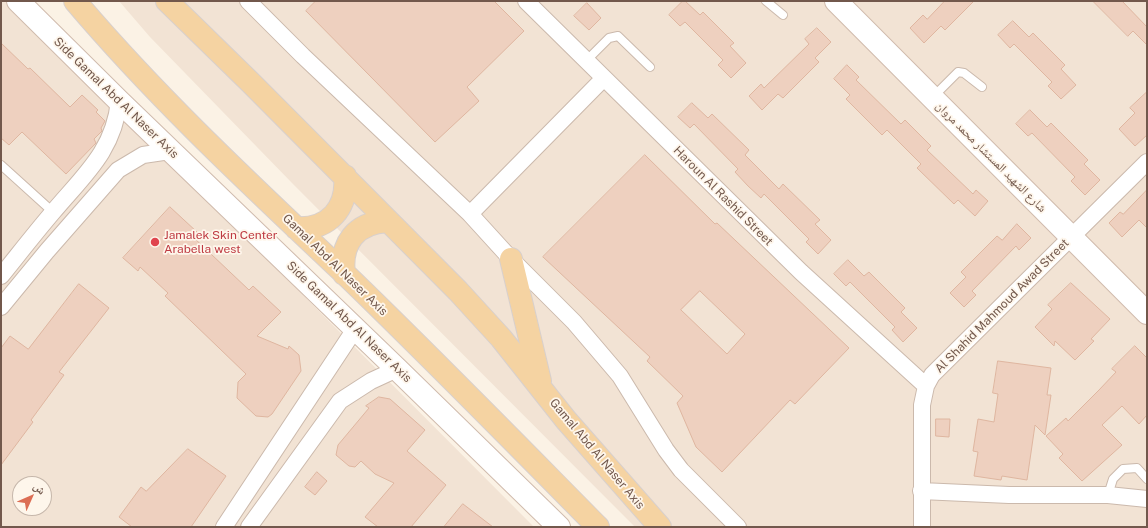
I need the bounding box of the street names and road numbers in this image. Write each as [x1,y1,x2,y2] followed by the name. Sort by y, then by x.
[51,34,181,162] street label: Side Gamal Abd Al Naser Axis
[933,99,1049,215] street label: شارع الشهيد المستشار محمد مروان
[670,143,776,249] street label: Haroun Al Rashid Street
[280,211,390,319] street label: Gamal Abd Al Naser Axis
[932,236,1072,376] street label: Al Shahid Mahmoud Awad Street
[284,258,414,386] street label: Side Gamal Abd Al Naser Axis
[546,396,648,512] street label: Gamal Abd Al Naser Axis

